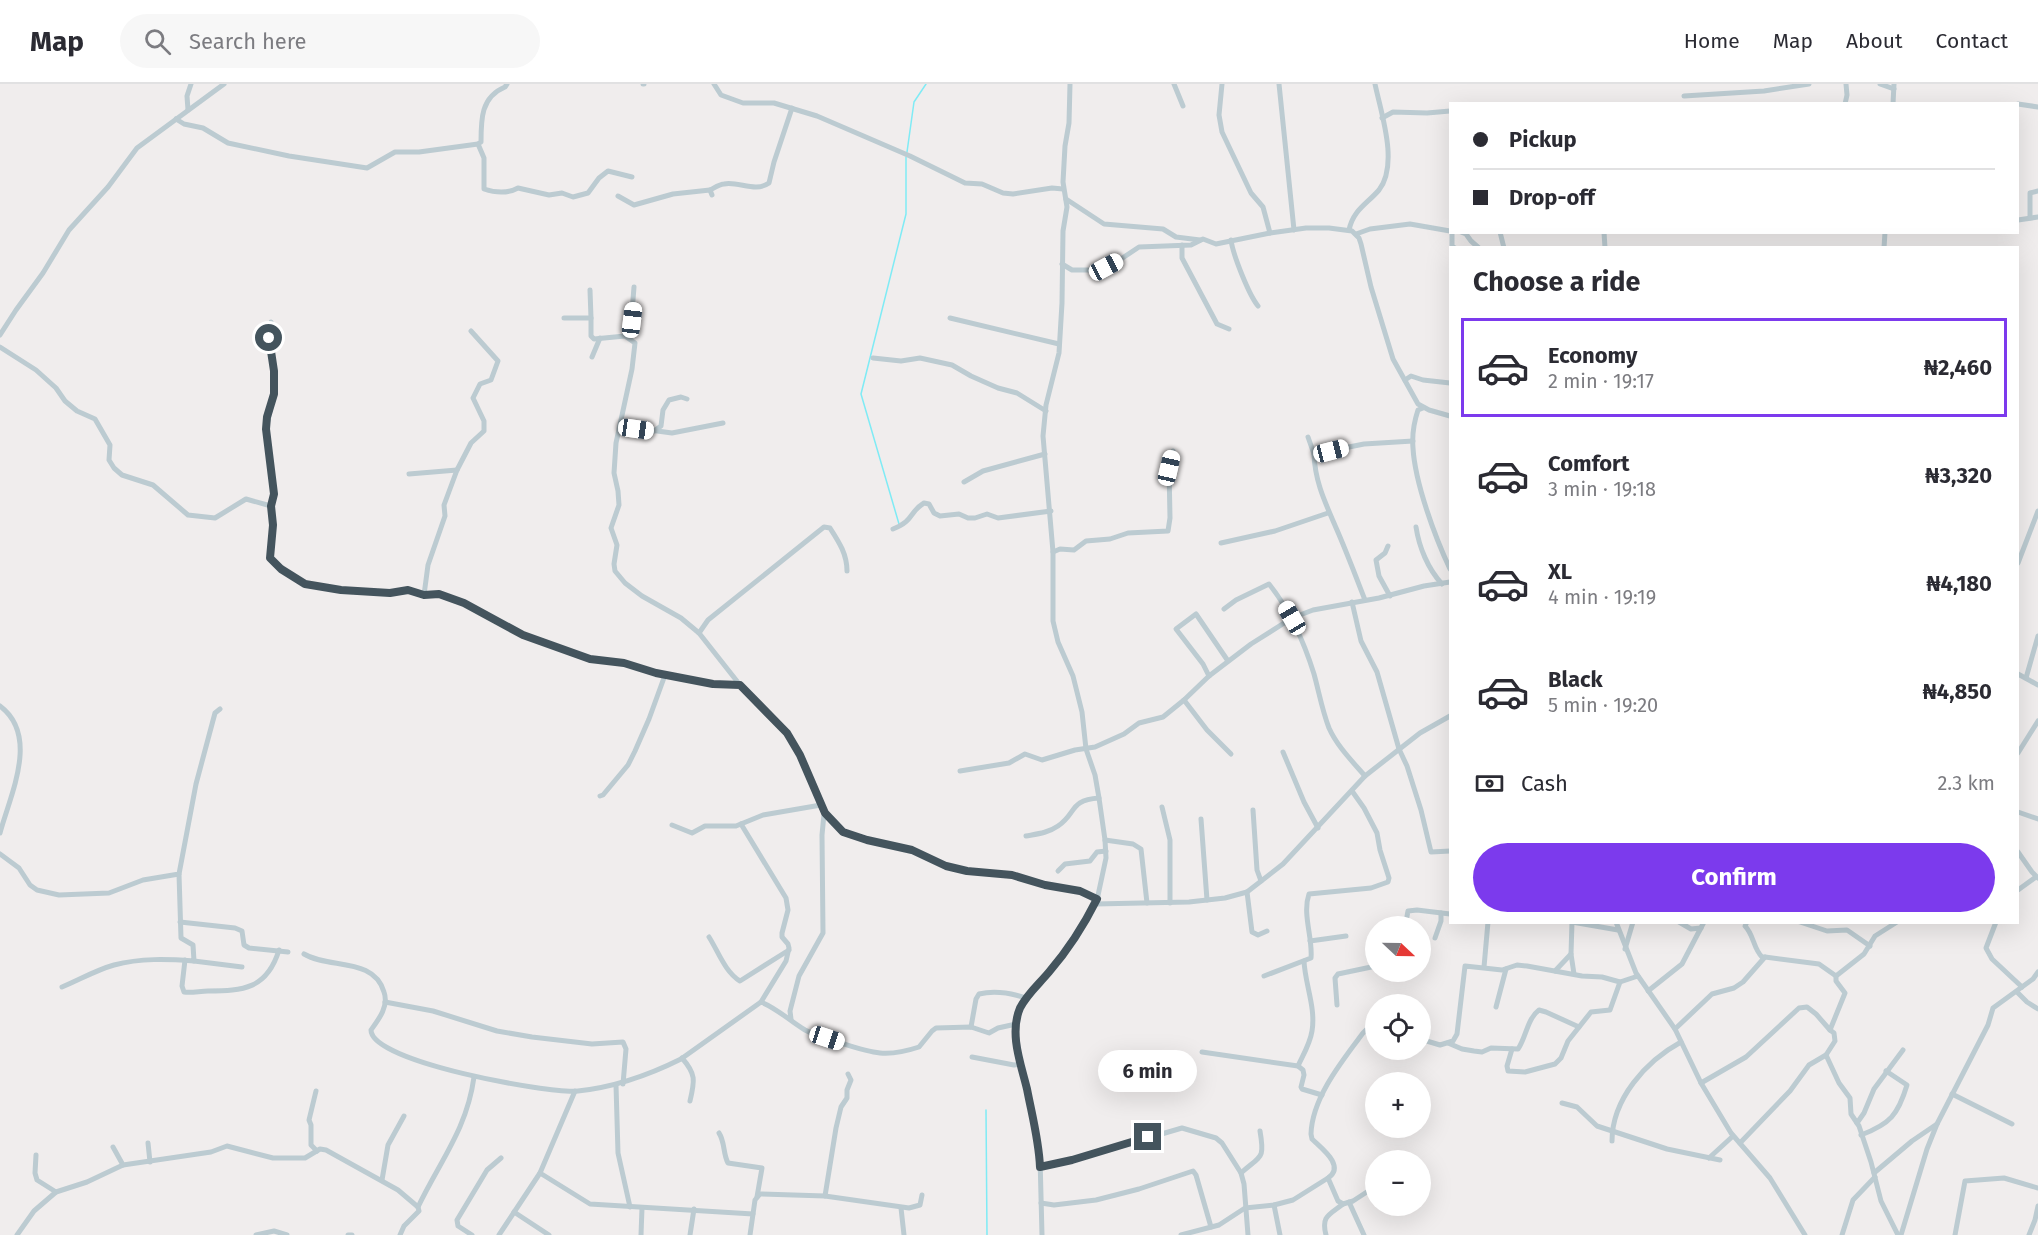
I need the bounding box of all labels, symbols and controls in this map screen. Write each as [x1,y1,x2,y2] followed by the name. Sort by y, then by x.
[120,14,540,68] search box
[30,25,84,58] text: Map
[141,25,174,58] icon: search
[189,28,307,55] text: Search here
[1684,28,1740,54] text: Home
[1773,28,1813,54] text: Map
[1846,28,1903,54] text: About
[1936,28,2008,54] text: Contact
[1509,126,1577,153] text: Pickup
[1509,184,1595,211] text: Drop-off
[1086,251,1126,283] car
[1473,266,1640,298] text: Choose a ride
[621,301,643,339] car
[255,324,282,351] route start
[1476,341,1530,395] icon: car
[1548,342,1637,369] text: Economy
[1924,354,1992,381] text: ₦2,460
[1548,369,1654,393] text: 2 min · 19:17
[617,418,655,440] car
[1311,438,1351,464] car
[1156,448,1182,488] car
[1476,449,1530,503] icon: car
[1548,450,1629,477] text: Comfort
[1925,462,1992,489] text: ₦3,320
[1548,477,1656,501] text: 3 min · 19:18
[1476,557,1530,611] icon: car
[1548,558,1572,585] text: XL
[1926,570,1992,597] text: ₦4,180
[1548,585,1656,609] text: 4 min · 19:19
[1275,598,1309,638] car
[1476,665,1530,719] icon: car
[1548,666,1603,693] text: Black
[1922,678,1992,705] text: ₦4,850
[1548,693,1658,717] text: 5 min · 19:20
[1473,767,1506,800] icon: cash
[1521,770,1568,797] text: Cash
[1937,771,1995,795] text: 2.3 km
[1473,843,1995,912] button: Confirm
[1365,916,1431,982] north arrow
[1365,916,1431,1216] map controls
[1365,994,1431,1060] button: locate
[807,1024,847,1052] car
[1098,1050,1198,1092] callout: 6 min
[1122,1059,1173,1083] text: 6 min
[1365,1072,1431,1138] button: +
[1134,1123,1161,1150] route end
[1365,1150,1431,1216] button: −

